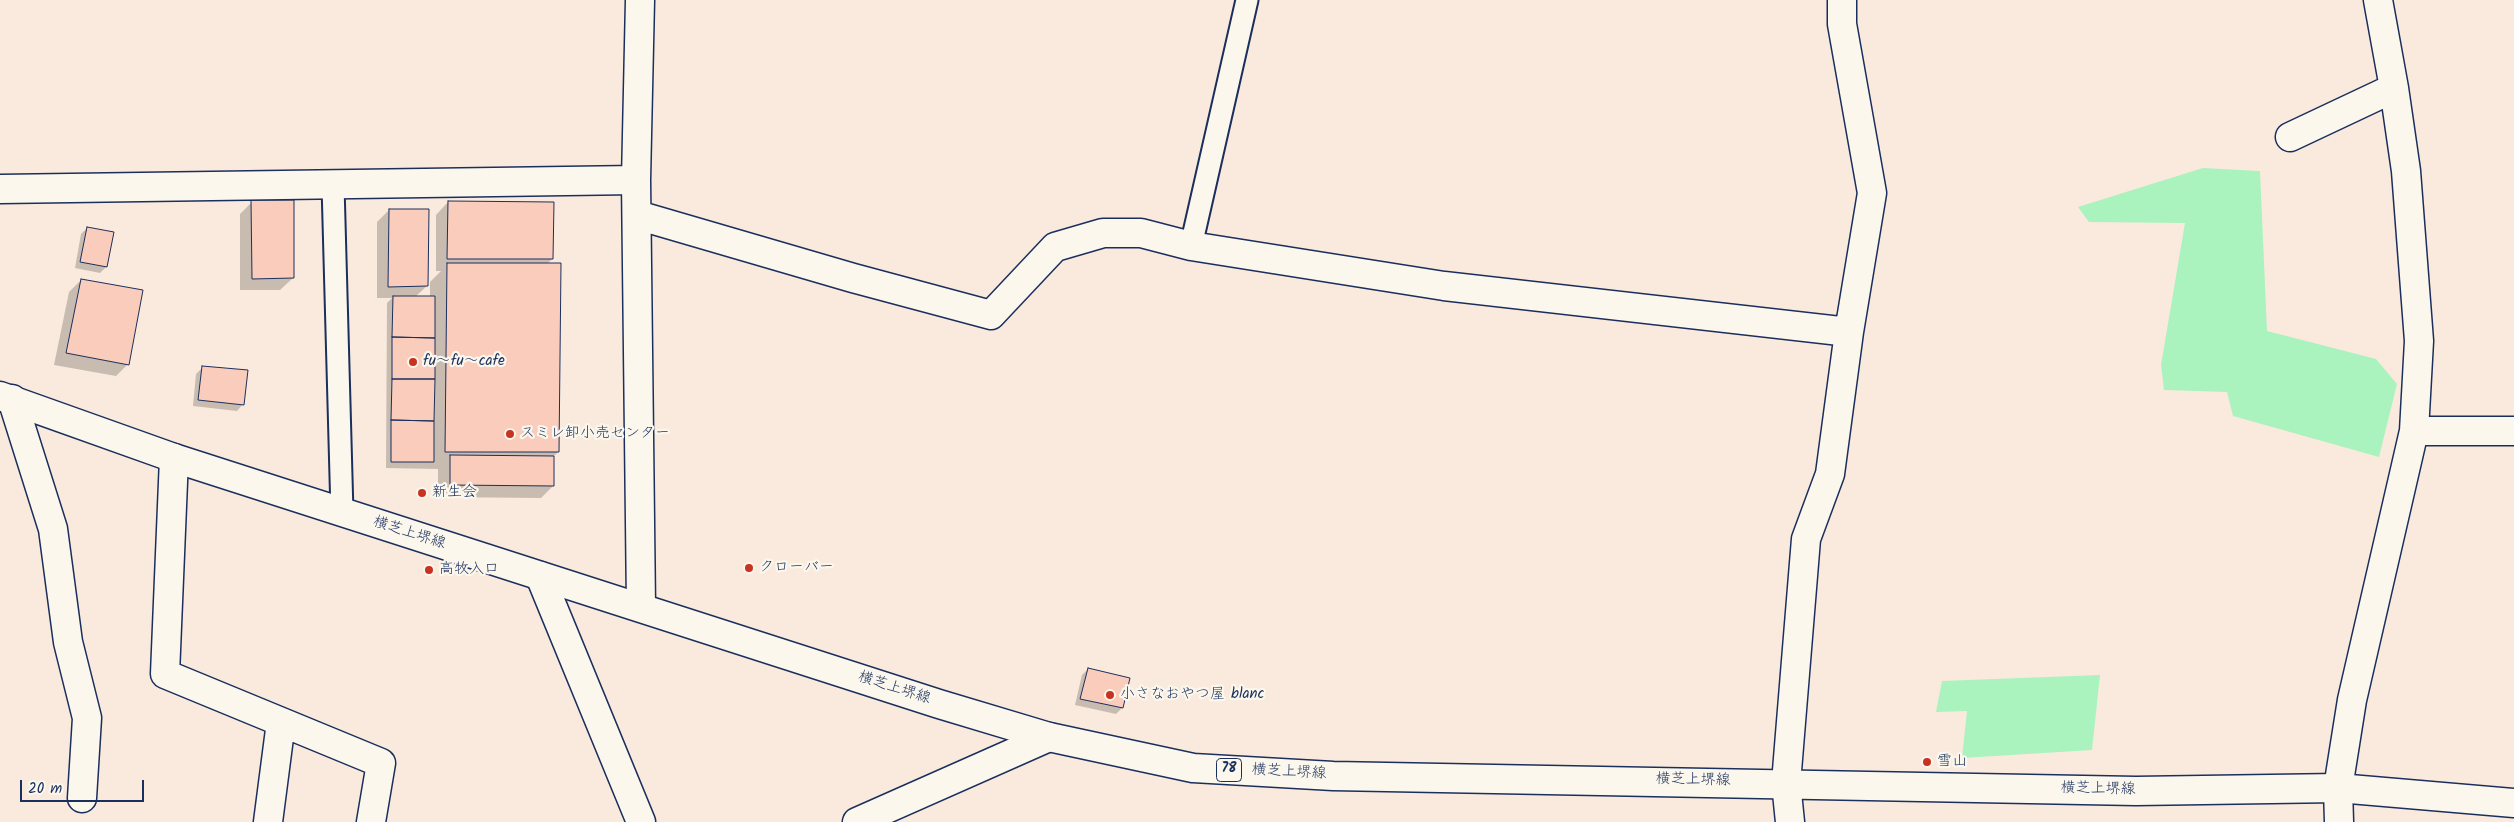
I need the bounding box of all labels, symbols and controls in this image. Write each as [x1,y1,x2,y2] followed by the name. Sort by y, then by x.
[423,353,505,371] place label: fu～fu～cafe
[407,356,419,368] marker: fu～fu～cafe
[520,425,670,443] place label: スミレ卸小売センター
[504,428,516,440] marker: スミレ卸小売センター
[432,484,477,502] place label: 新生会
[416,487,428,499] marker: 新生会
[371,514,447,554] street label: 横芝上堺線
[759,559,834,577] place label: クローバー
[439,561,499,579] place label: 高牧入口
[743,562,755,574] marker: クローバー
[423,564,435,576] marker: 高牧入口
[856,669,932,709] street label: 横芝上堺線
[1120,686,1264,704] place label: 小さなおやつ屋 blanc
[1104,689,1116,701] marker: 小さなおやつ屋 blanc
[1937,753,1967,771] place label: 雪山
[1921,756,1933,768] marker: 雪山
[1216,758,1242,782] road number: 78
[1251,762,1327,784] street label: 横芝上堺線
[22,770,146,802] scale bar
[1655,771,1731,791] street label: 横芝上堺線
[28,777,62,801] text: 20 m
[2060,780,2136,800] street label: 横芝上堺線

